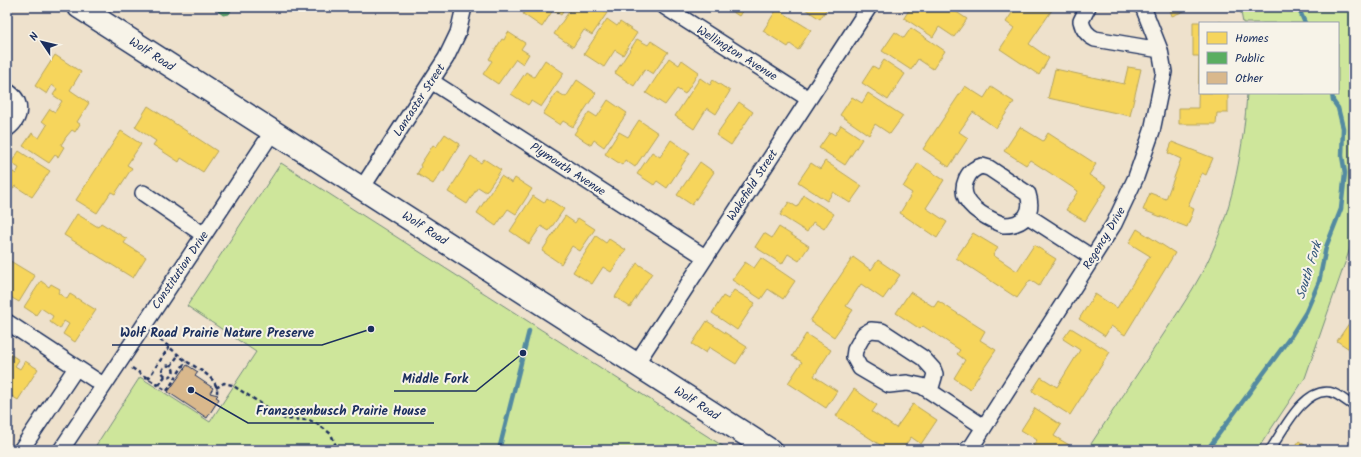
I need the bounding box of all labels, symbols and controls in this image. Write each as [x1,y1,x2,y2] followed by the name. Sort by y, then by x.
[693,21,781,86] street label: Wellington Avenue
[22,22,62,62] north arrow
[1199,22,1339,94] legend
[25,29,44,45] text: N
[1235,29,1269,48] text: Homes
[125,33,179,77] street label: Wolf Road
[1235,49,1265,68] text: Public
[389,60,450,141] street label: Lancaster Street
[1235,69,1264,88] text: Other
[526,138,610,201] street label: Plymouth Avenue
[722,145,783,225] street label: Wakefield Street
[1078,203,1131,273] street label: Regency Drive
[398,207,452,251] street label: Wolf Road
[147,227,214,313] street label: Constitution Drive
[1291,237,1329,302] water label: South Fork
[112,320,322,345] callout: Wolf Road Prairie Nature Preserve
[120,323,315,344] text: Wolf Road Prairie Nature Preserve
[394,366,476,391] callout: Middle Fork
[402,369,469,390] text: Middle Fork
[670,382,724,426] street label: Wolf Road
[248,398,434,423] callout: Franzosenbusch Prairie House
[256,401,427,422] text: Franzosenbusch Prairie House

